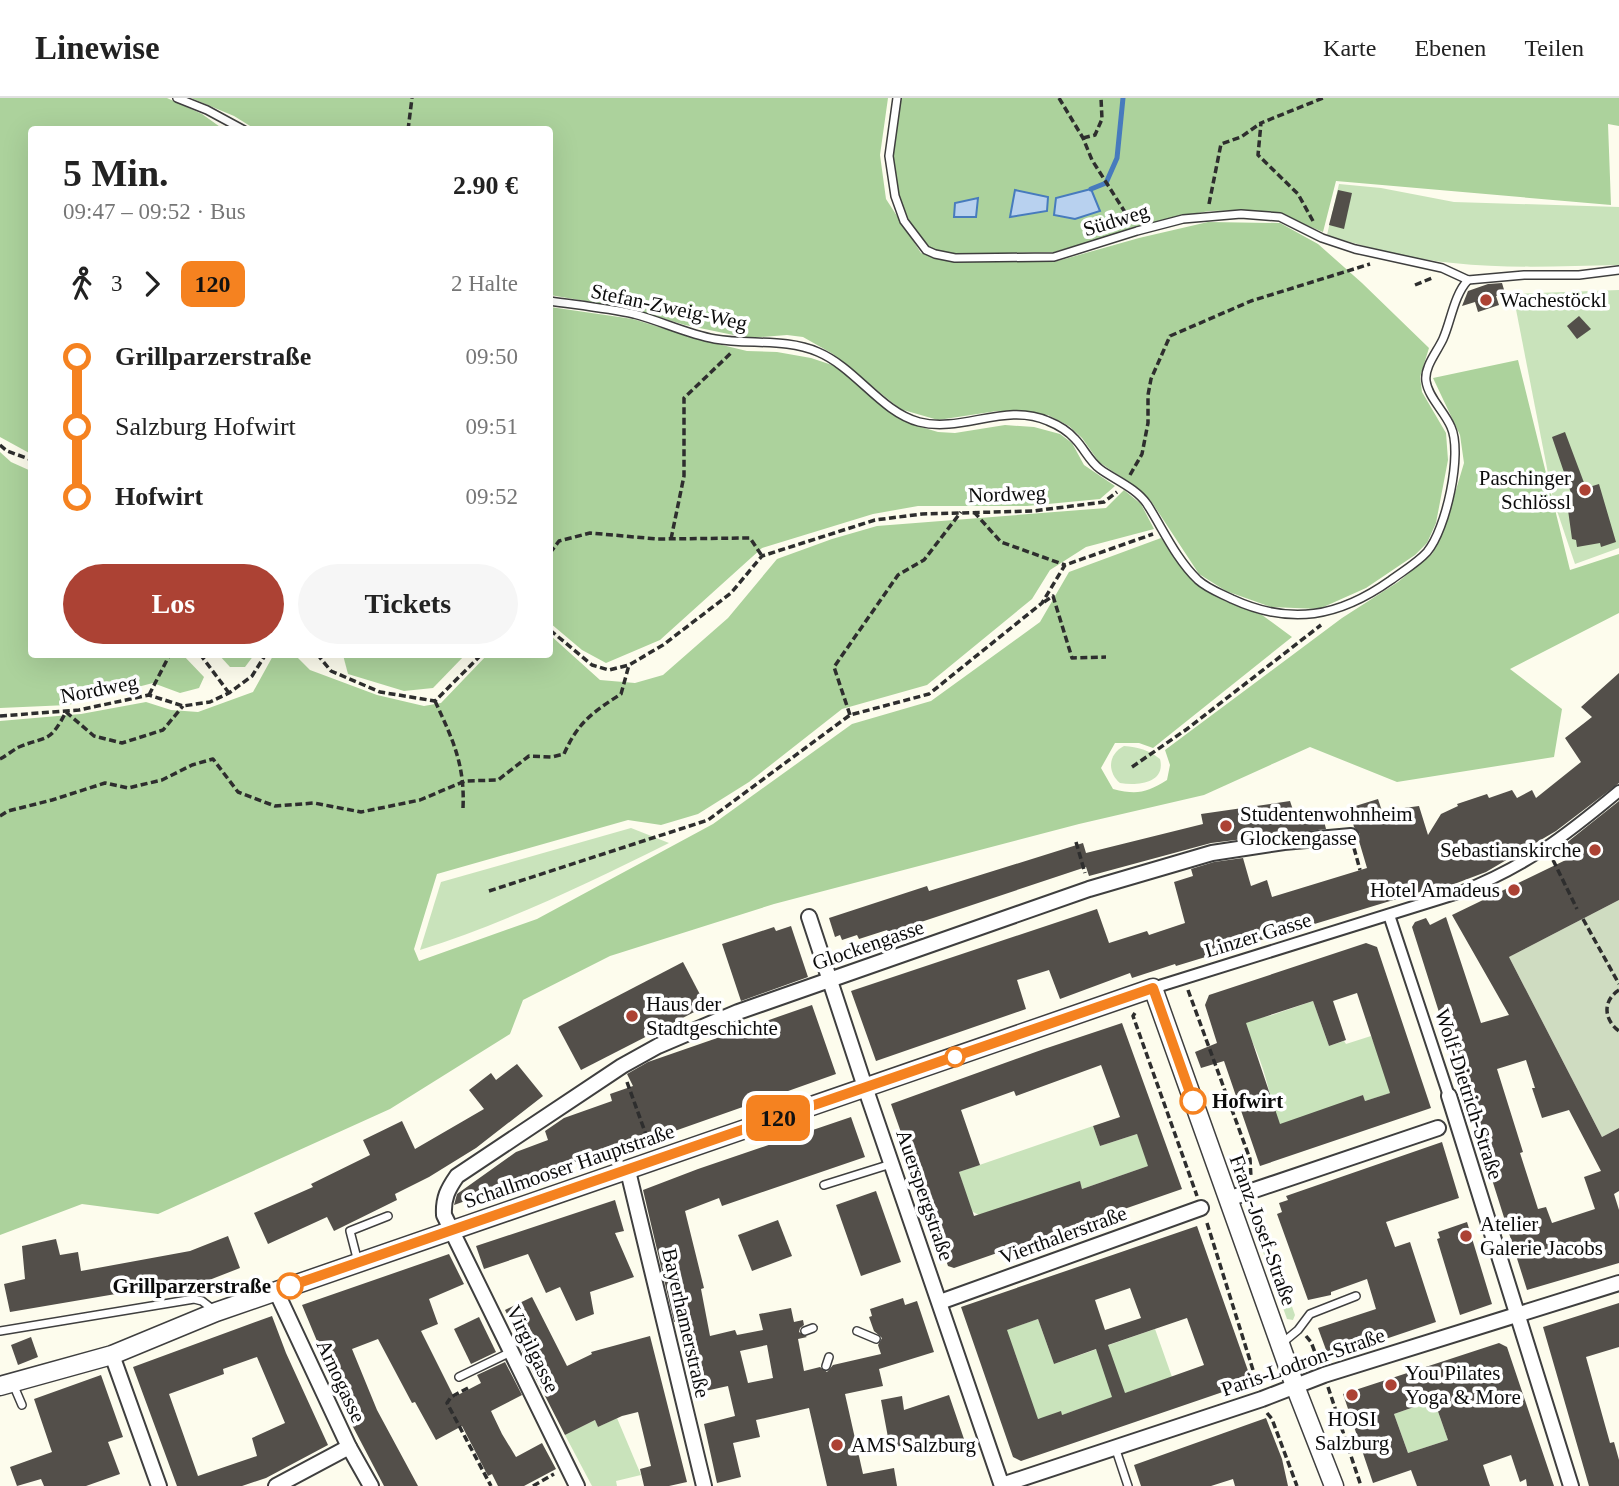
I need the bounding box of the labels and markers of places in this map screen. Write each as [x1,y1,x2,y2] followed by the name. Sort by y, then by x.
[1500,288,1607,312] place label: Wachestöckl
[1478,292,1494,308] marker: Wachestöckl
[1479,466,1571,514] place label: Paschinger Schlössl
[1577,482,1593,498] marker: Paschinger Schlössl
[1240,802,1413,850] place label: Studentenwohnheim Glockengasse
[1218,818,1234,834] marker: Studentenwohnheim Glockengasse
[1440,838,1581,862] place label: Sebastianskirche
[1587,842,1603,858] marker: Sebastianskirche
[1370,878,1500,902] place label: Hotel Amadeus
[1506,882,1522,898] marker: Hotel Amadeus
[646,992,778,1040] place label: Haus der Stadtgeschichte
[624,1008,640,1024] marker: Haus der Stadtgeschichte
[945,1047,965,1067] unlabelled marker
[1180,1088,1206,1114] marker: Hofwirt
[1212,1089,1283,1113] place label: Hofwirt
[1480,1212,1603,1260] place label: Atelier Galerie Jacobs
[1458,1228,1474,1244] marker: Atelier Galerie Jacobs
[277,1273,303,1299] marker: Grillparzerstraße
[112,1274,271,1298] place label: Grillparzerstraße
[1405,1361,1521,1409] place label: You Pilates Yoga & More
[1383,1377,1399,1393] marker: You Pilates Yoga & More
[1344,1387,1360,1403] marker: HOSI Salzburg
[1315,1407,1390,1455] place label: HOSI Salzburg
[851,1433,977,1457] place label: AMS Salzburg
[829,1437,845,1453] marker: AMS Salzburg

